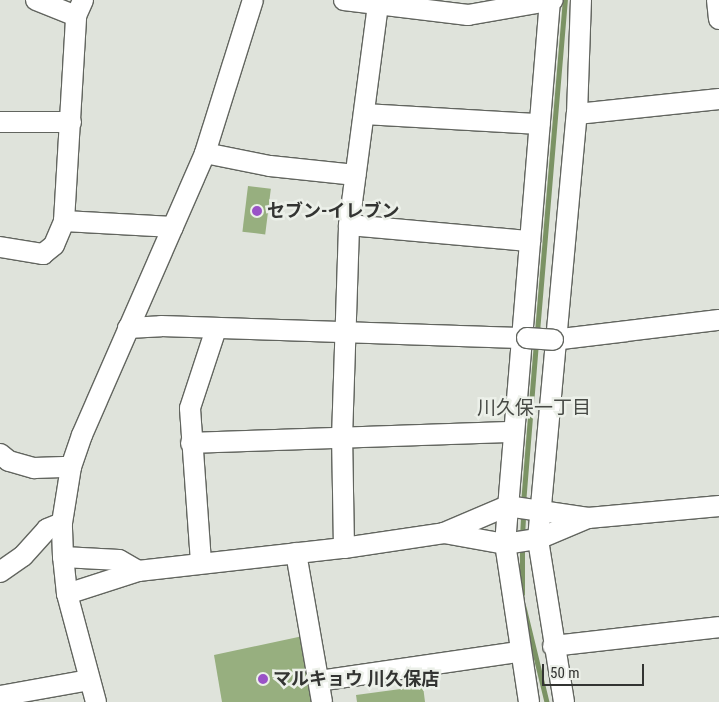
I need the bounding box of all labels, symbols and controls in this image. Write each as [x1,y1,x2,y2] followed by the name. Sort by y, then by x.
[267,200,399,222] place label: セブン-イレブン
[251,205,263,217] marker: セブン-イレブン
[477,397,591,419] district label: 川久保一丁目
[544,654,646,686] scale bar
[550,664,580,682] text: 50 m
[273,668,439,690] place label: マルキョウ 川久保店
[257,673,269,685] marker: マルキョウ 川久保店

